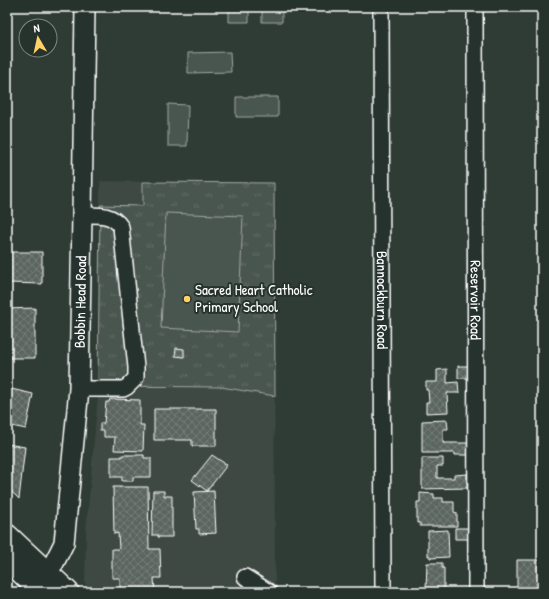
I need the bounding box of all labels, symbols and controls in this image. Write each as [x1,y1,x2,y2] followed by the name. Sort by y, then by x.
[18,18,58,58] north arrow
[32,21,41,35] text: N
[372,251,393,349] street label: Bannockburn Road
[69,255,91,348] street label: Bobbin Head Road
[465,260,487,340] street label: Reservoir Road
[195,279,313,317] place label: Sacred Heart Catholic Primary School
[182,294,192,304] marker: Sacred Heart Catholic Primary School

